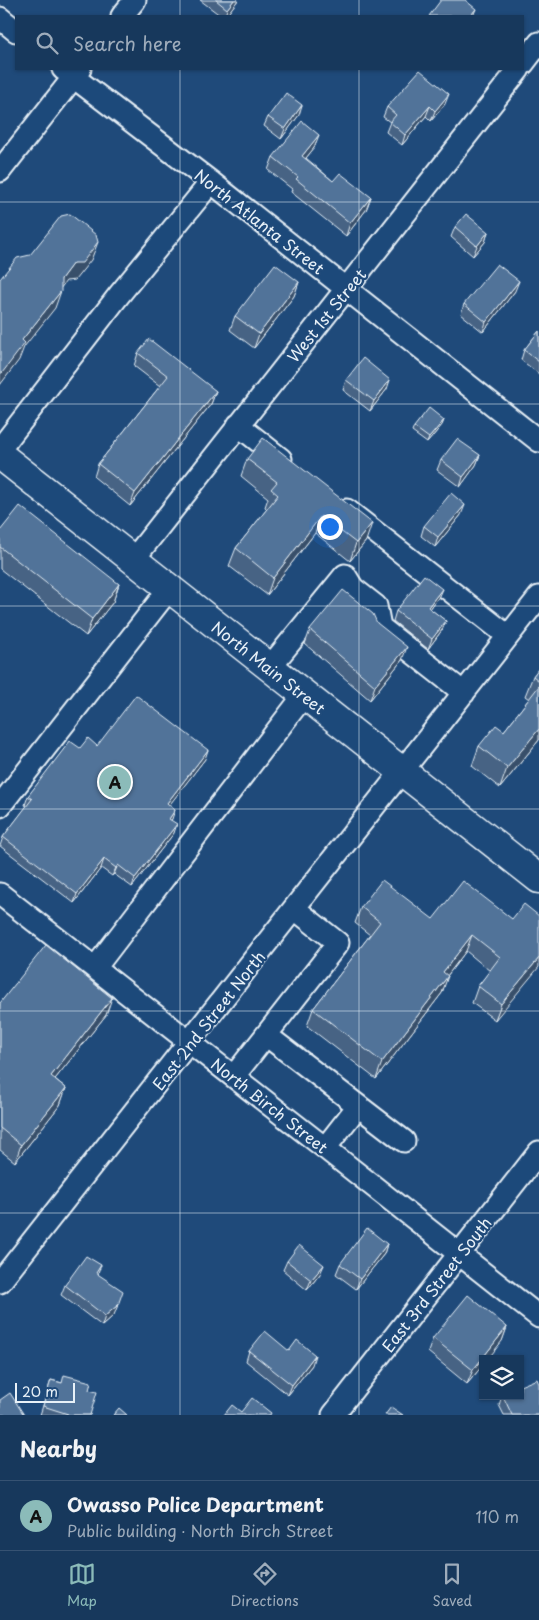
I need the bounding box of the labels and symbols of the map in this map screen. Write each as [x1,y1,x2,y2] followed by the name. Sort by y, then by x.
[190,163,330,280] street label: North Atlanta Street
[281,263,372,367] street label: West 1st Street
[317,514,343,540] your location
[207,615,331,719] street label: North Main Street
[99,763,131,801] pin: A
[146,945,270,1095] street label: East 2nd Street North
[206,1052,334,1159] street label: North Birch Street
[375,1211,497,1357] street label: East 3rd Street South
[15,1380,75,1403] scale bar

